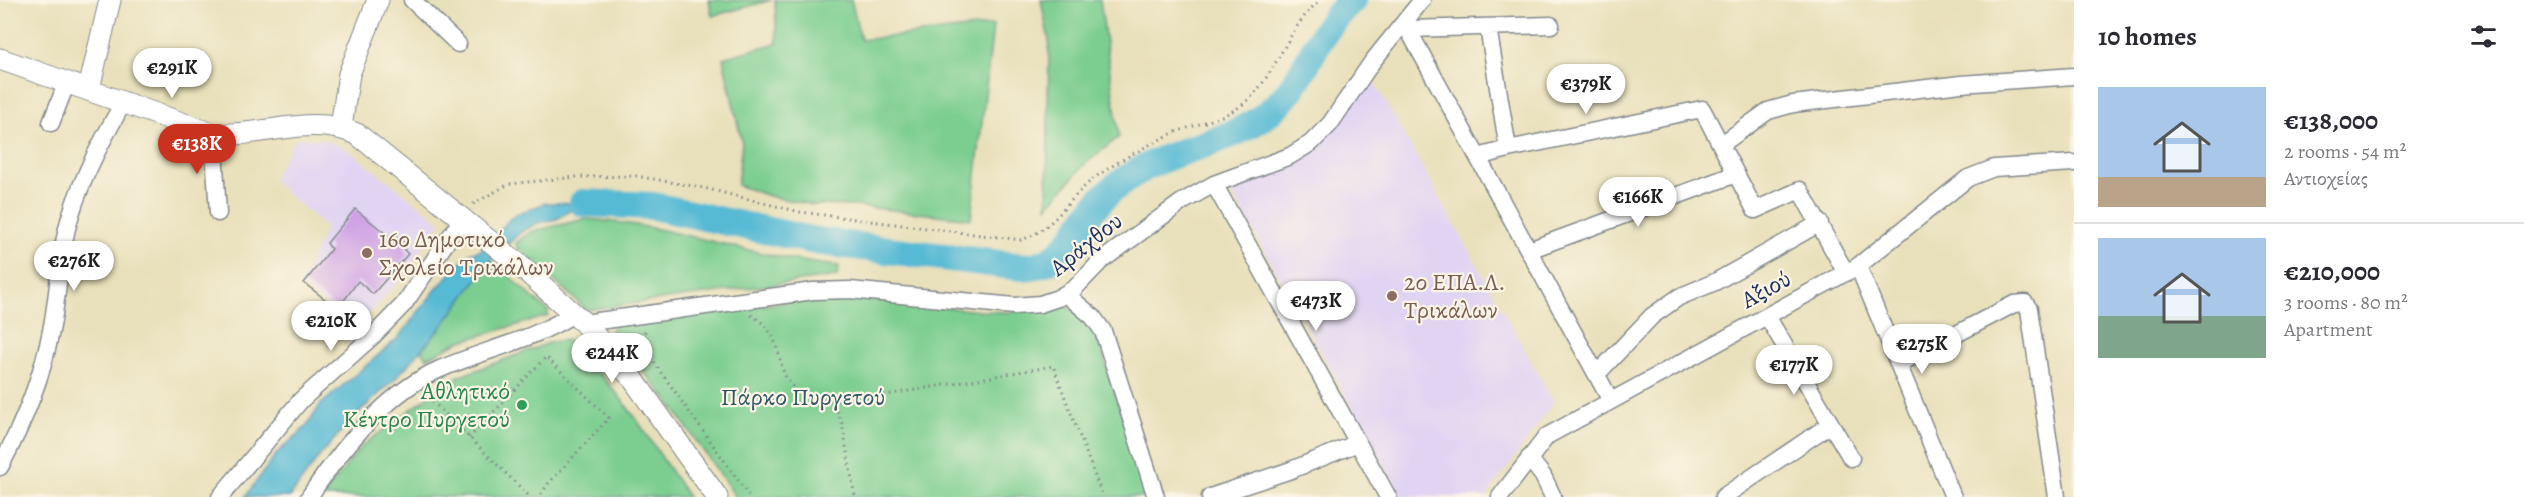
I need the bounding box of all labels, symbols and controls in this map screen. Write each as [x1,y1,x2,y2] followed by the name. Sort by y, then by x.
[2098,19,2197,54] text: 10 homes
[2467,20,2500,53] icon: filters
[130,48,214,99] pin: €291K
[147,54,197,81] text: €291K
[1544,64,1628,115] pin: €379K
[1560,70,1612,97] text: €379K
[2284,103,2378,138] text: €138,000
[2146,111,2218,183] icon: home
[155,124,239,175] pin: €138K
[172,130,222,157] text: €138K
[2284,138,2406,165] text: 2 rooms · 54 m²
[2284,165,2368,192] text: Αντιοχείας
[1596,177,1680,228] pin: €166K
[1613,183,1663,210] text: €166K
[1042,205,1129,284] street label: Αράχθου
[379,223,553,283] place label: 16ο Δημοτικό Σχολείο Τρικάλων
[32,241,116,292] pin: €276K
[360,246,374,260] marker: 16ο Δημοτικό Σχολείο Τρικάλων
[48,247,100,274] text: €276K
[2284,254,2380,289] text: €210,000
[1735,262,1797,316] street label: Αξιού
[2146,262,2218,334] icon: home
[1404,266,1506,326] place label: 2ο ΕΠΑ.Λ. Τρικάλων
[1274,281,1358,332] pin: €473K
[1290,287,1342,314] text: €473K
[1385,289,1399,303] marker: 2ο ΕΠΑ.Λ. Τρικάλων
[2284,289,2408,316] text: 3 rooms · 80 m²
[289,301,373,352] pin: €210K
[305,307,357,334] text: €210K
[2284,316,2373,343] text: Apartment
[1880,324,1964,375] pin: €275K
[1896,330,1948,357] text: €275K
[570,333,654,384] pin: €244K
[585,339,639,366] text: €244K
[1752,345,1836,396] pin: €177K
[1770,351,1818,378] text: €177K
[343,375,510,435] place label: Αθλητικό Κέντρο Πυργετού
[721,381,885,413] park label: Πάρκο Πυργετού
[515,398,529,412] marker: Αθλητικό Κέντρο Πυργετού

